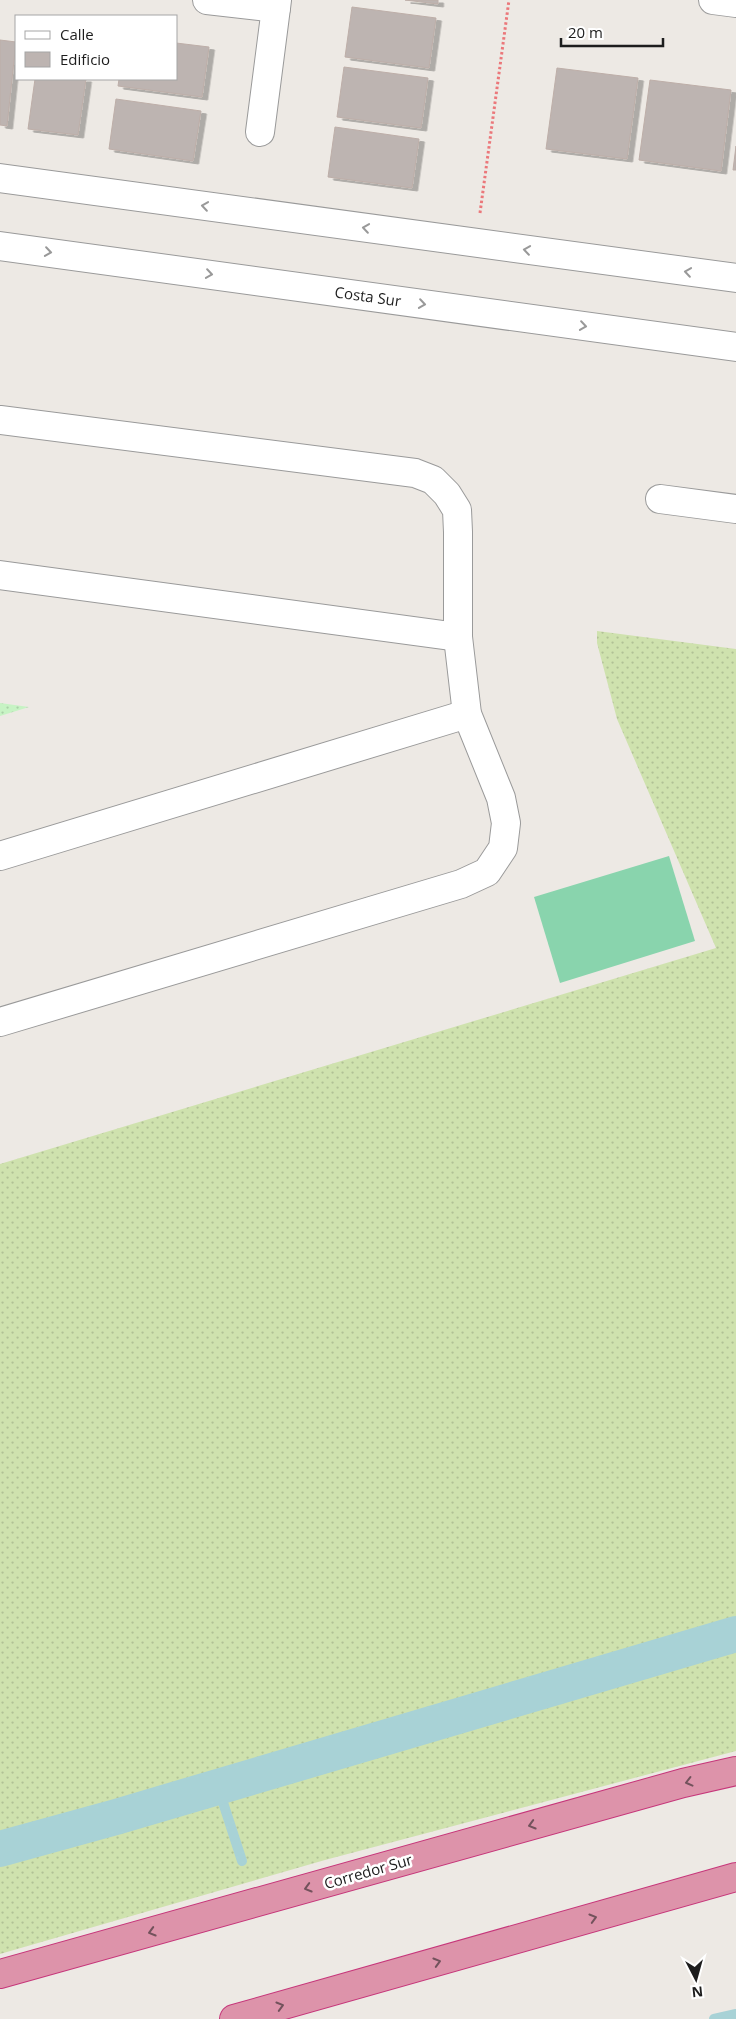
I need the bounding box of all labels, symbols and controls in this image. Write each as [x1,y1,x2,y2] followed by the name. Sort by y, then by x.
[15,15,178,80] legend
[561,15,664,47] scale bar
[568,22,603,42] text: 20 m
[60,24,94,44] text: Calle
[60,49,110,69] text: Edificio
[200,201,208,212] one-way arrow
[361,223,369,234] one-way arrow
[522,245,530,256] one-way arrow
[45,246,53,257] one-way arrow
[683,267,691,278] one-way arrow
[206,268,214,279] one-way arrow
[334,281,402,311] street label: Costa Sur
[418,298,427,308] one-way arrow
[579,320,588,330] one-way arrow
[684,1776,693,1787] one-way arrow
[528,1820,537,1830] one-way arrow
[322,1849,414,1893] street label: Corredor Sur
[304,1882,313,1893] one-way arrow
[589,1913,597,1923] one-way arrow
[148,1926,156,1936] one-way arrow
[671,1954,721,2004] north arrow
[432,1957,440,1967] one-way arrow
[691,1982,704,2002] text: N
[276,2001,284,2011] one-way arrow

